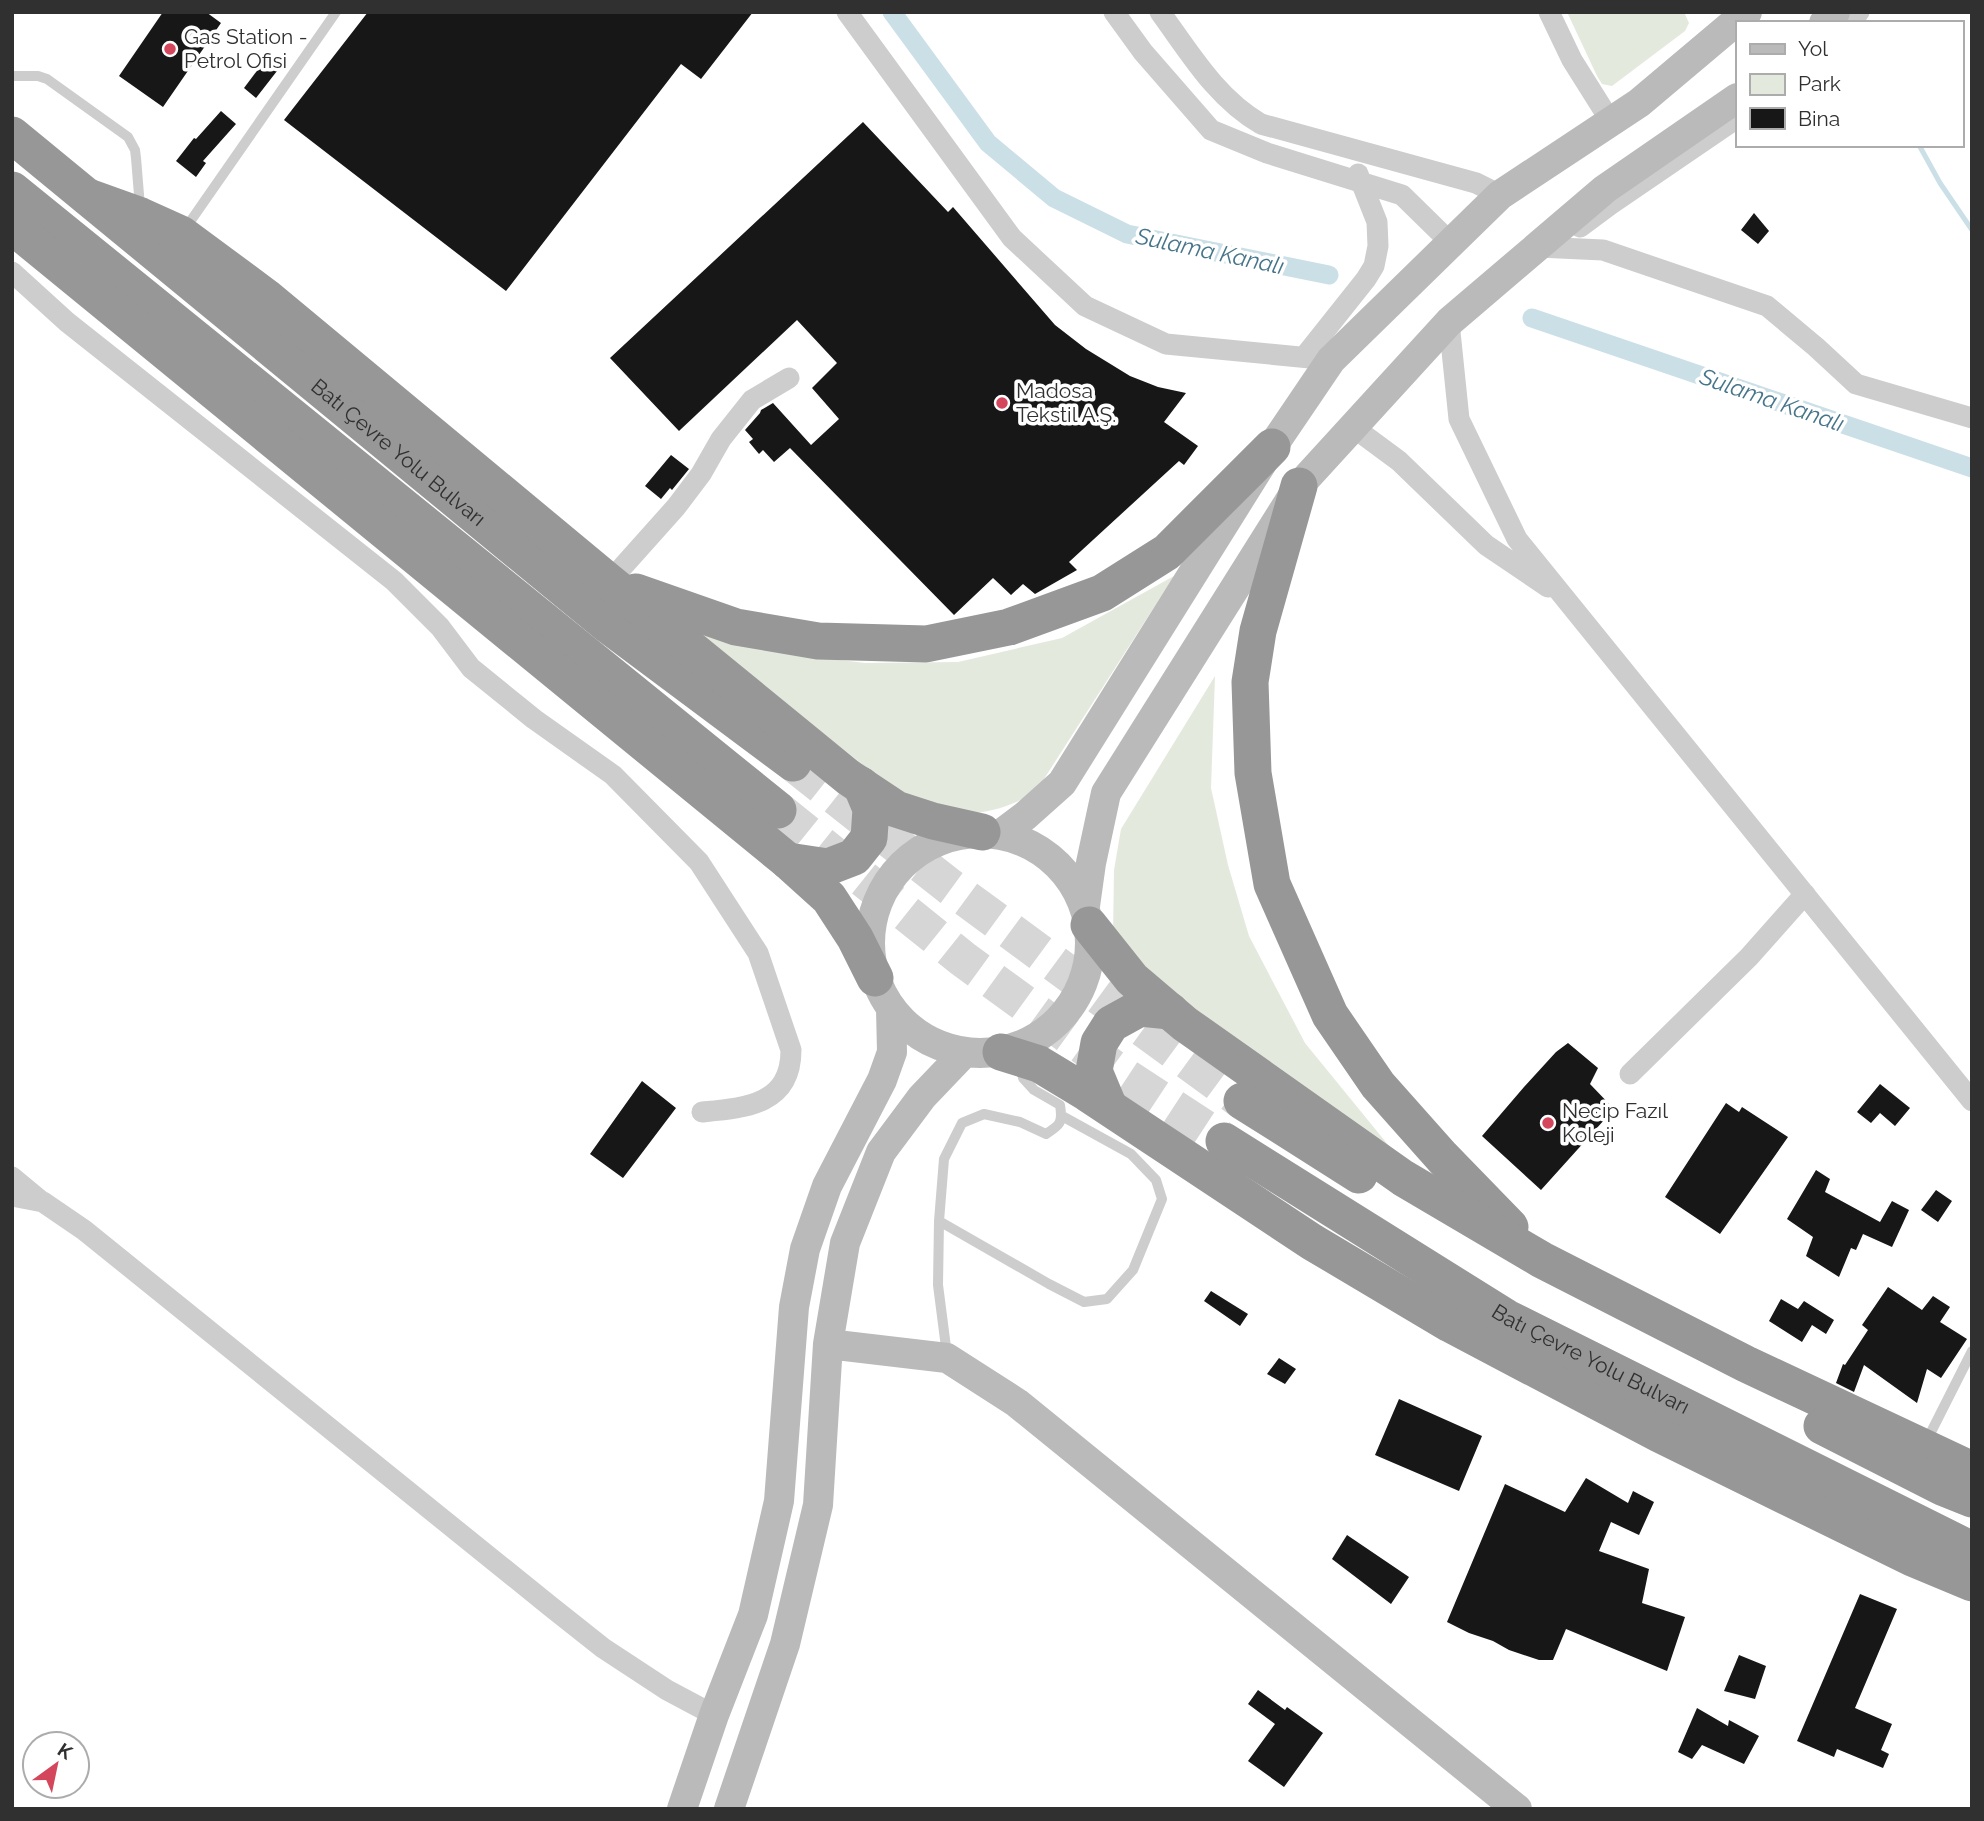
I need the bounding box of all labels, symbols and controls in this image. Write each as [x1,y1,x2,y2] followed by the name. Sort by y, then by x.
[1736,21,1963,147] legend
[184,24,308,73] place label: Gas Station - Petrol Ofisi
[1798,36,1828,61] text: Yol
[162,41,178,57] marker: Gas Station - Petrol Ofisi
[1798,71,1841,96] text: Park
[1798,106,1840,131] text: Bina
[1133,221,1287,279] water label: Sulama Kanalı
[1696,362,1848,437] water label: Sulama Kanalı
[306,373,491,531] street label: Batı Çevre Yolu Bulvarı
[1016,378,1116,427] place label: Madosa Tekstil A.Ş.
[994,395,1010,411] marker: Madosa Tekstil A.Ş.
[1562,1098,1668,1147] place label: Necip Fazıl Koleji
[1540,1115,1556,1131] marker: Necip Fazıl Koleji
[1487,1299,1694,1419] street label: Batı Çevre Yolu Bulvarı
[21,1730,91,1800] north arrow
[54,1738,77,1764] text: K

